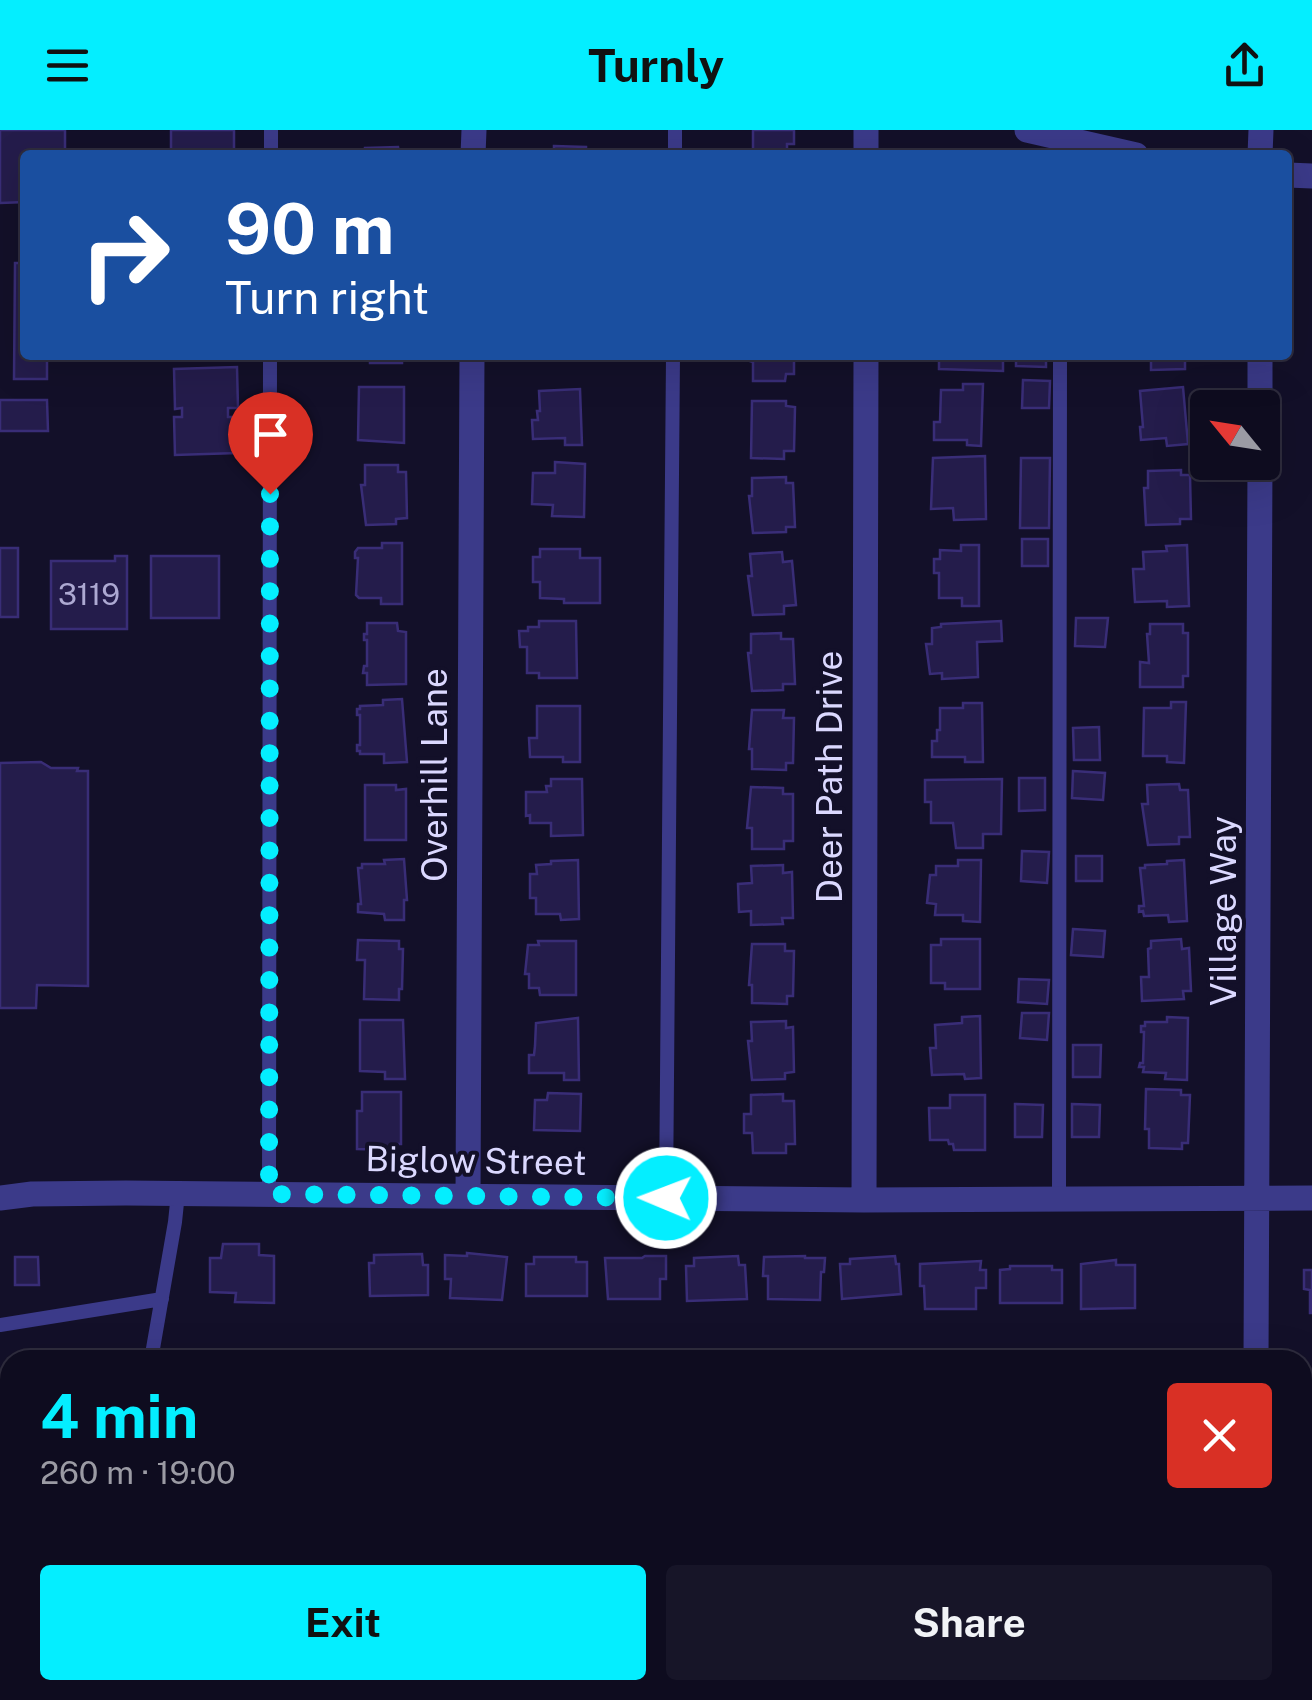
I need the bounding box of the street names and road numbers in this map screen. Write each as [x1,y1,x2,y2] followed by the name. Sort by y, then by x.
[809,651,850,903] street label: Deer Path Drive
[414,668,455,882] street label: Overhill Lane
[1203,816,1244,1006] street label: Village Way
[365,1138,587,1183] street label: Biglow Street

